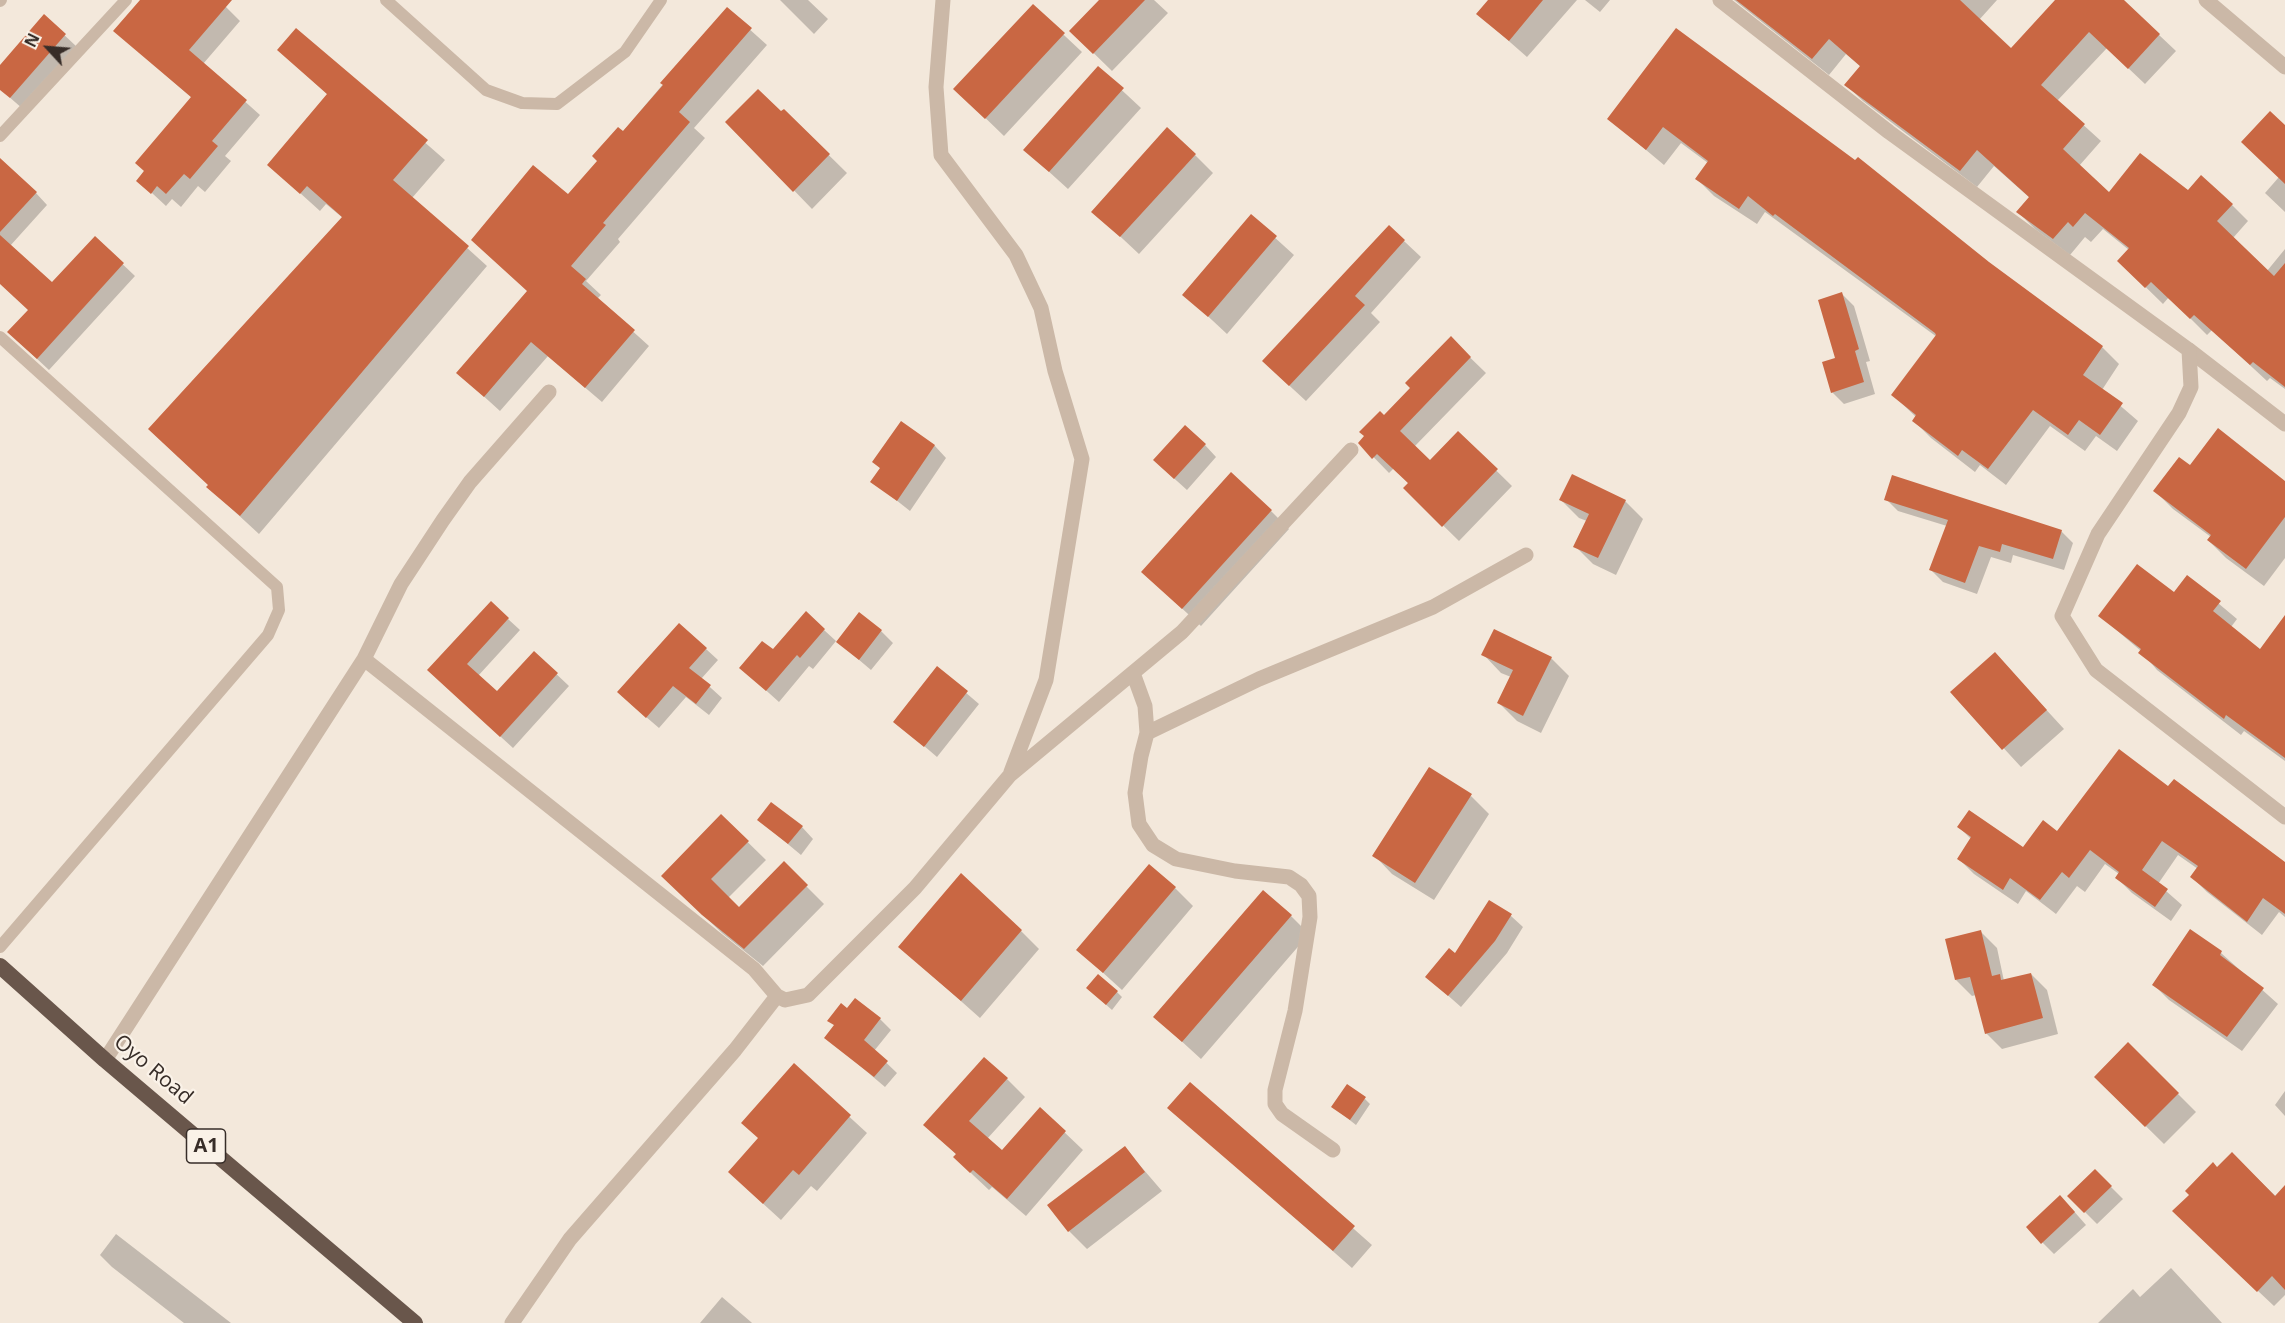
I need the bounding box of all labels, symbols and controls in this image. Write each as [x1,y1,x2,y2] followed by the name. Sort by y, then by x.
[18,18,78,78] north arrow
[19,29,45,51] text: N
[108,1030,198,1110] street label: Oyo Road
[186,1129,226,1163] road number: A1

